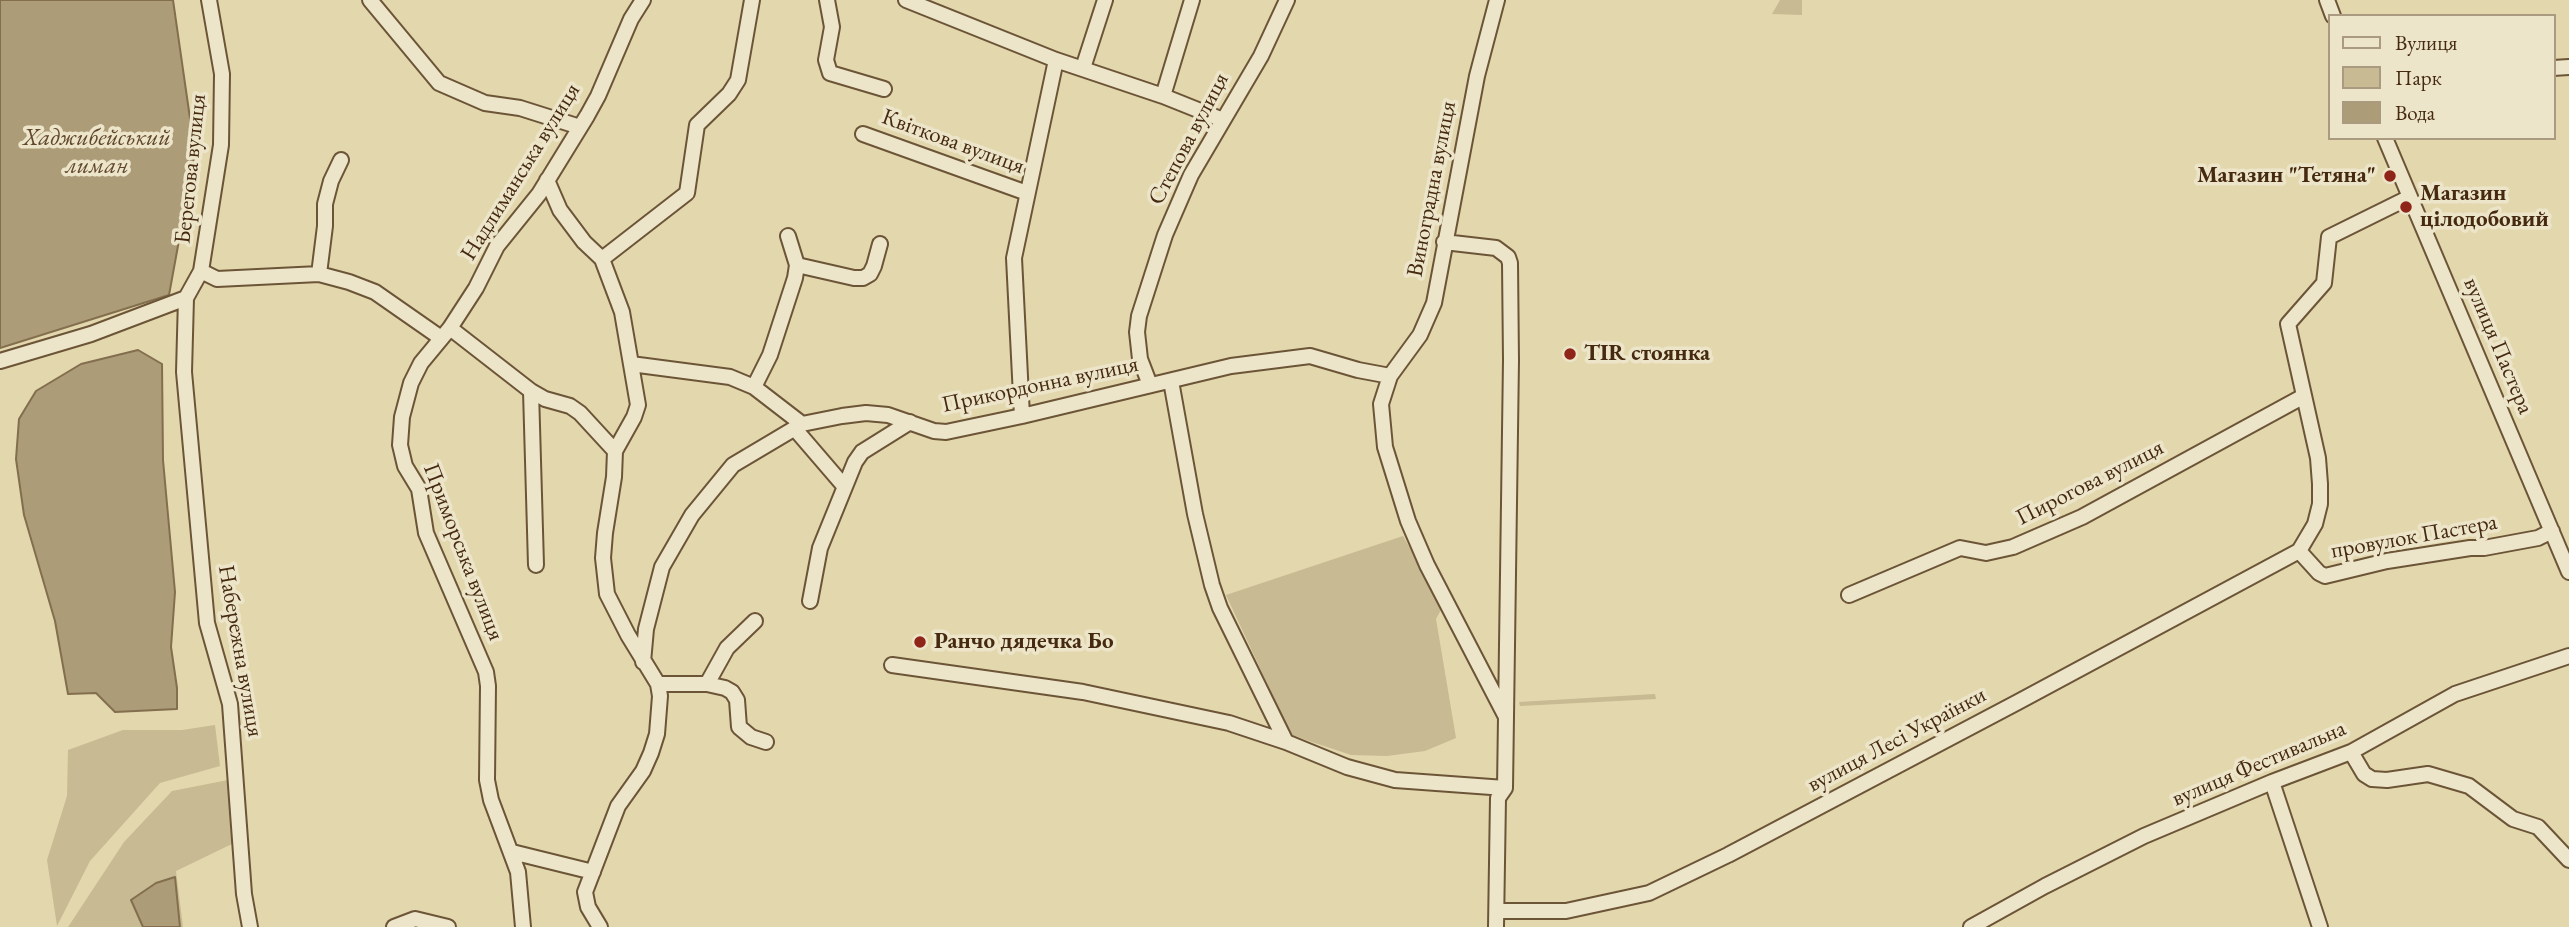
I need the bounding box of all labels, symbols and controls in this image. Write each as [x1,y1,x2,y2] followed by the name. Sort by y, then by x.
[2328,14,2555,140] legend
[2395,29,2457,56] text: Вулиця
[2395,64,2442,91] text: Парк
[1143,68,1235,210] street label: Степова вулиця
[455,78,587,266] street label: Надлиманська вулиця
[169,93,213,245] street label: Берегова вулиця
[1401,99,1463,279] street label: Виноградна вулиця
[2395,99,2435,126] text: Вода
[878,103,1028,181] street label: Квіткова вулиця
[23,124,171,180] water label: Хаджибейський лиман
[2197,162,2376,190] place label: Магазин "Тетяна"
[2382,168,2398,184] marker: Магазин "Тетяна"
[2420,180,2549,234] place label: Магазин цілодобовий
[2398,199,2414,215] marker: Магазин цілодобовий
[2457,274,2539,418] street label: вулиця Пастера
[1584,340,1710,368] place label: TIR стоянка
[1562,346,1578,362] marker: TIR стоянка
[939,351,1141,419] street label: Прикордонна вулиця
[2012,434,2168,532] street label: Пирогова вулиця
[417,460,509,644] street label: Приморська вулиця
[2329,509,2499,565] street label: провулок Пастера
[211,563,269,739] street label: Набережна вулиця
[934,628,1114,656] place label: Ранчо дядечка Бо
[912,634,928,650] marker: Ранчо дядечка Бо
[1803,681,1991,799] street label: вулиця Лесі Українки
[2168,715,2350,813] street label: вулиця Фестивальна

